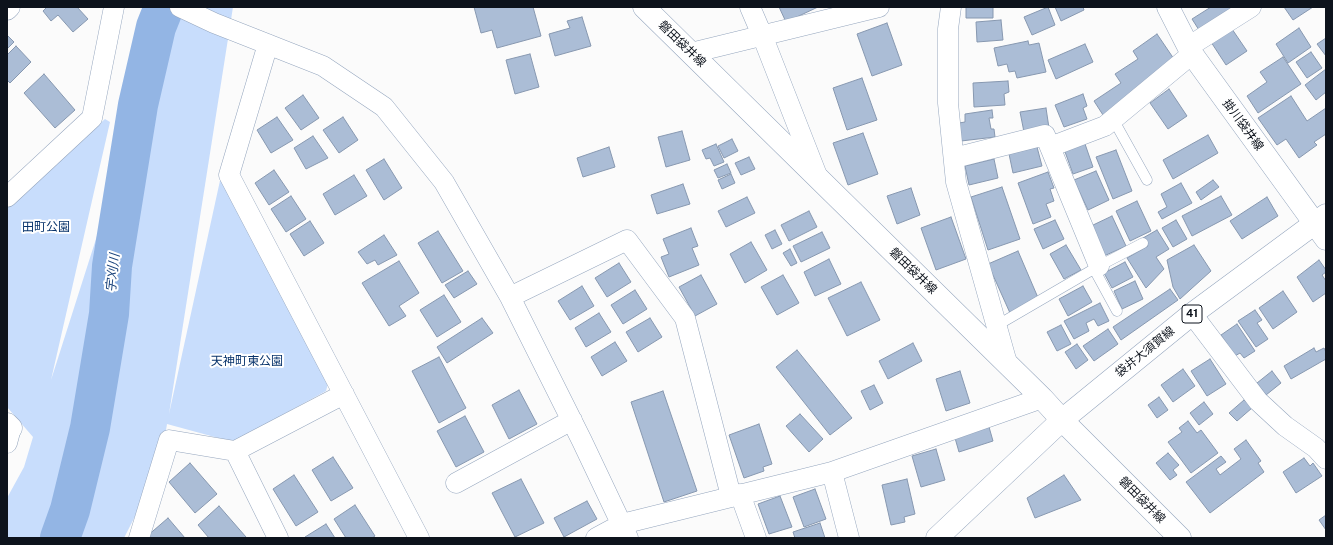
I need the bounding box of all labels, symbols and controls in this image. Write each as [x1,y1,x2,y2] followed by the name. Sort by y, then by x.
[655,18,709,70] street label: 磐田袋井線
[1220,96,1266,154] street label: 掛川袋井線
[22,220,70,234] park label: 田町公園
[886,245,940,297] street label: 磐田袋井線
[103,253,123,293] water label: 宇刈川
[1182,305,1202,323] road number: 41
[1112,324,1178,380] street label: 袋井大須賀線
[211,354,283,368] park label: 天神町東公園
[1116,474,1168,526] street label: 磐田袋井線

